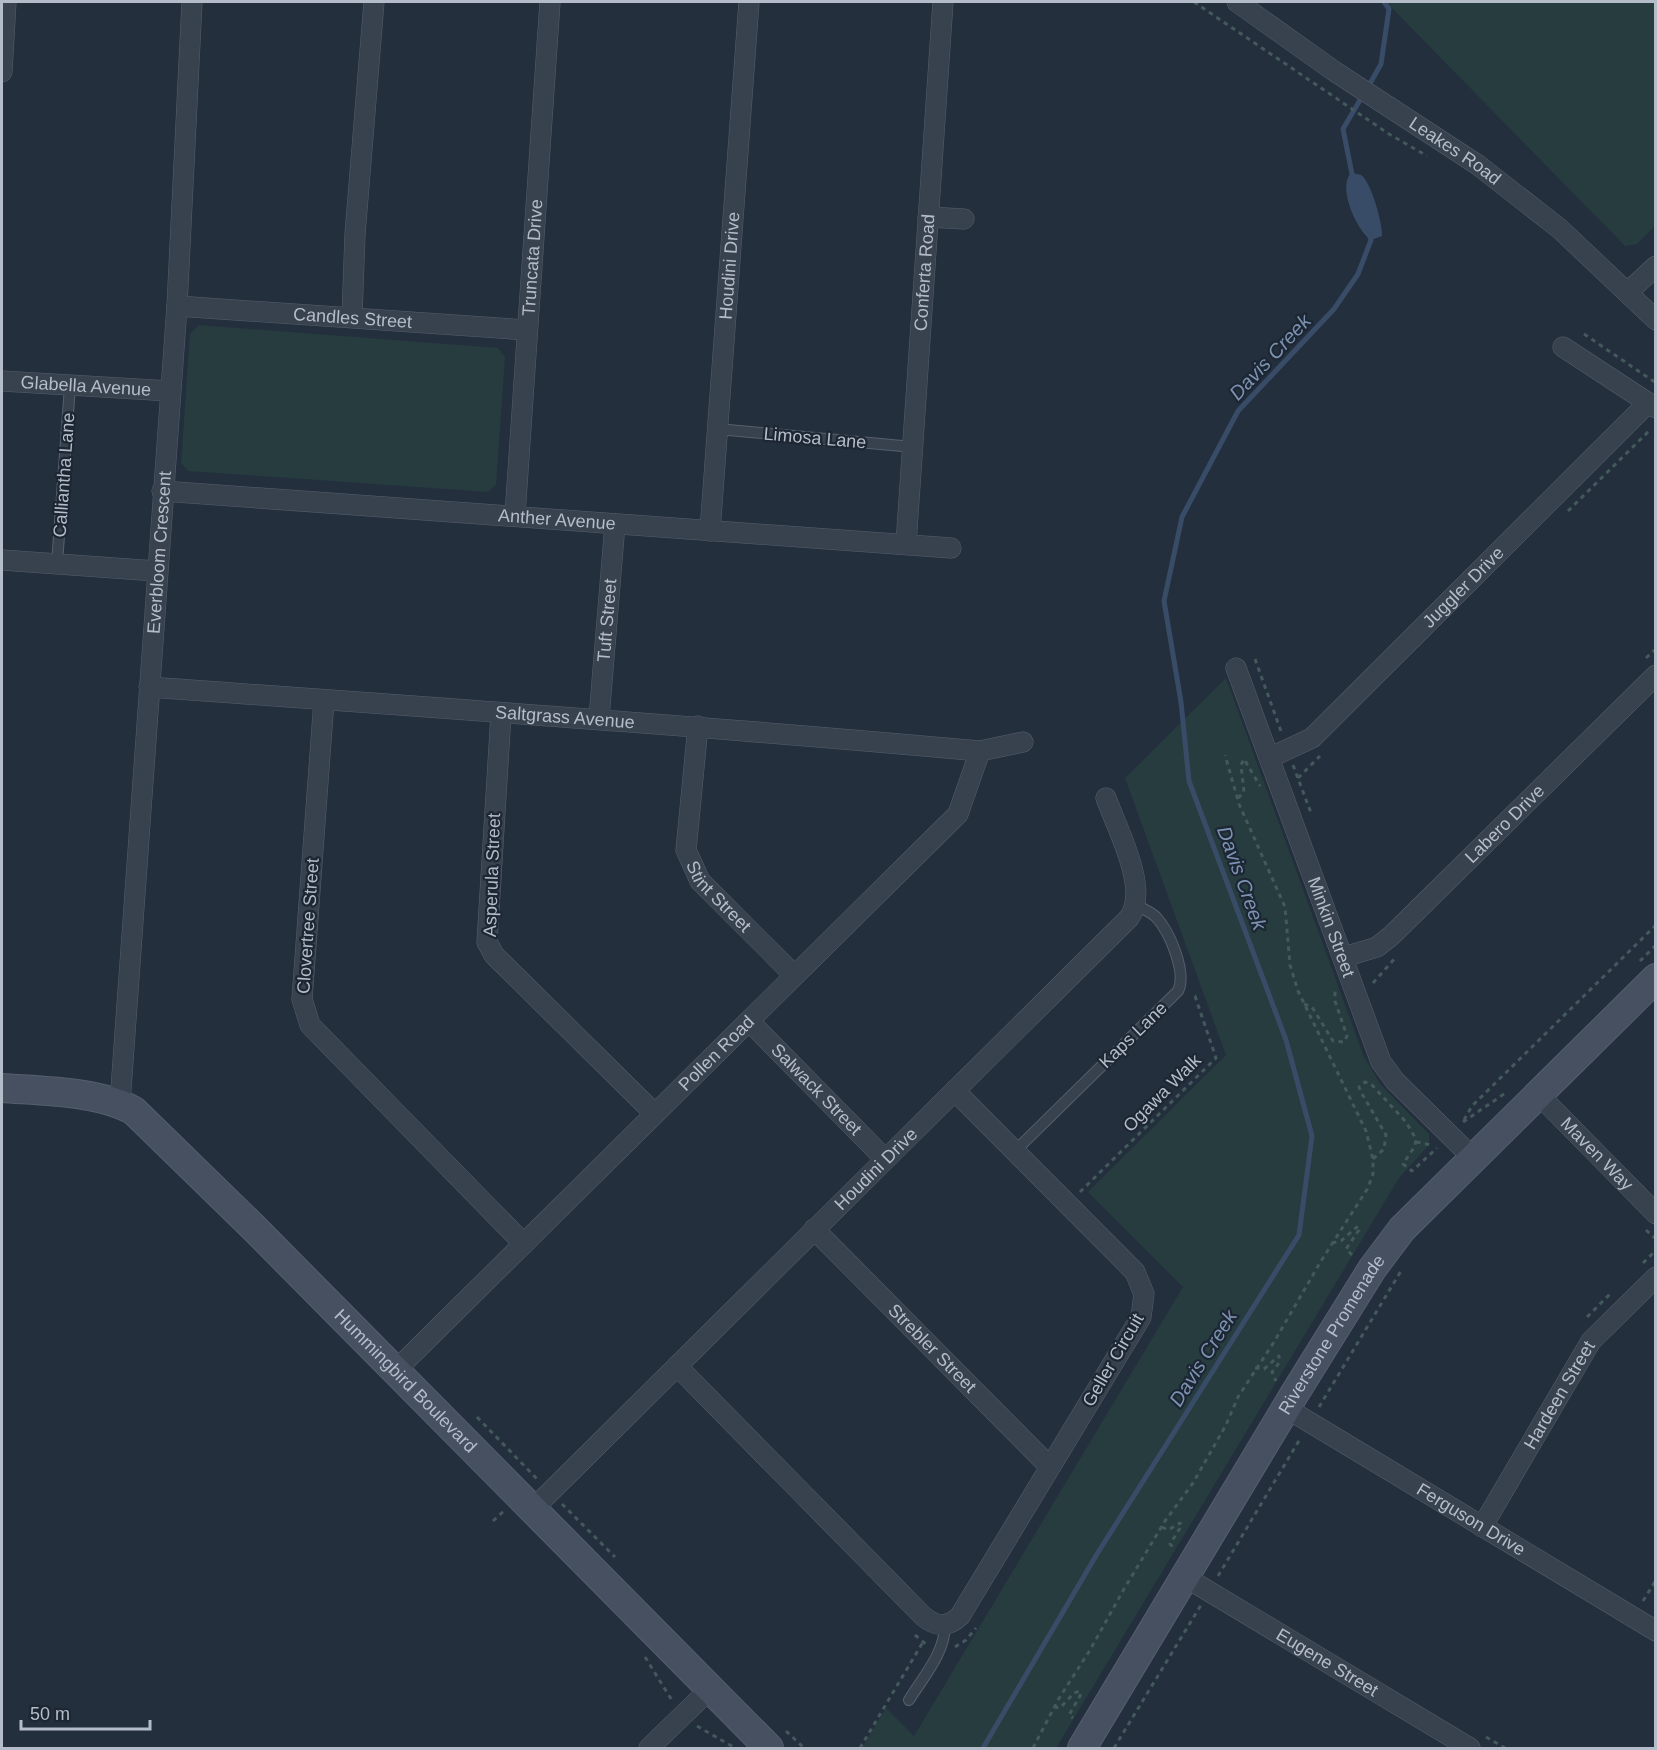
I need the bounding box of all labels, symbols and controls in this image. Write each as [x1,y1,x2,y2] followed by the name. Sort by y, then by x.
[1405,113,1505,189] street label: Leakes Road
[519,198,547,317] street label: Truncata Drive
[716,211,744,320] street label: Houdini Drive
[911,214,938,332] street label: Conferta Road
[292,304,413,332] street label: Candles Street
[1225,309,1316,404] water label: Davis Creek
[20,372,152,400] street label: Glabella Avenue
[50,412,78,538] street label: Calliantha Lane
[763,424,867,452] street label: Limosa Lane
[144,470,175,634] street label: Everbloom Crescent
[497,505,616,534] street label: Anther Avenue
[1419,543,1508,632] street label: Juggler Drive
[594,578,620,663] street label: Tuft Street
[494,702,635,732] street label: Saltgrass Avenue
[1461,781,1549,867] street label: Labero Drive
[480,813,504,937] street label: Asperula Street
[1213,823,1271,934] water label: Davis Creek
[293,857,323,995] street label: Clovertree Street
[682,858,755,936] street label: Stint Street
[1304,874,1359,980] street label: Minkin Street
[1095,998,1171,1072] street label: Kaps Lane
[674,1011,758,1095] street label: Pollen Road
[767,1040,866,1139] street label: Salwack Street
[1119,1049,1206,1136] street label: Ogawa Walk
[1557,1113,1637,1195] street label: Maven Way
[831,1124,921,1214] street label: Houdini Drive
[1275,1251,1389,1418] street label: Riverstone Promenade
[884,1300,980,1397] street label: Strebler Street
[330,1305,481,1457] street label: Hummingbird Boulevard
[1165,1305,1242,1410] water label: Davis Creek
[1078,1310,1148,1410] street label: Geller Circuit
[1520,1337,1599,1453] street label: Hardeen Street
[1413,1479,1529,1560] street label: Ferguson Drive
[1273,1624,1382,1701] street label: Eugene Street
[21,1693,150,1731] scale bar
[30,1704,70,1724] text: 50 m

